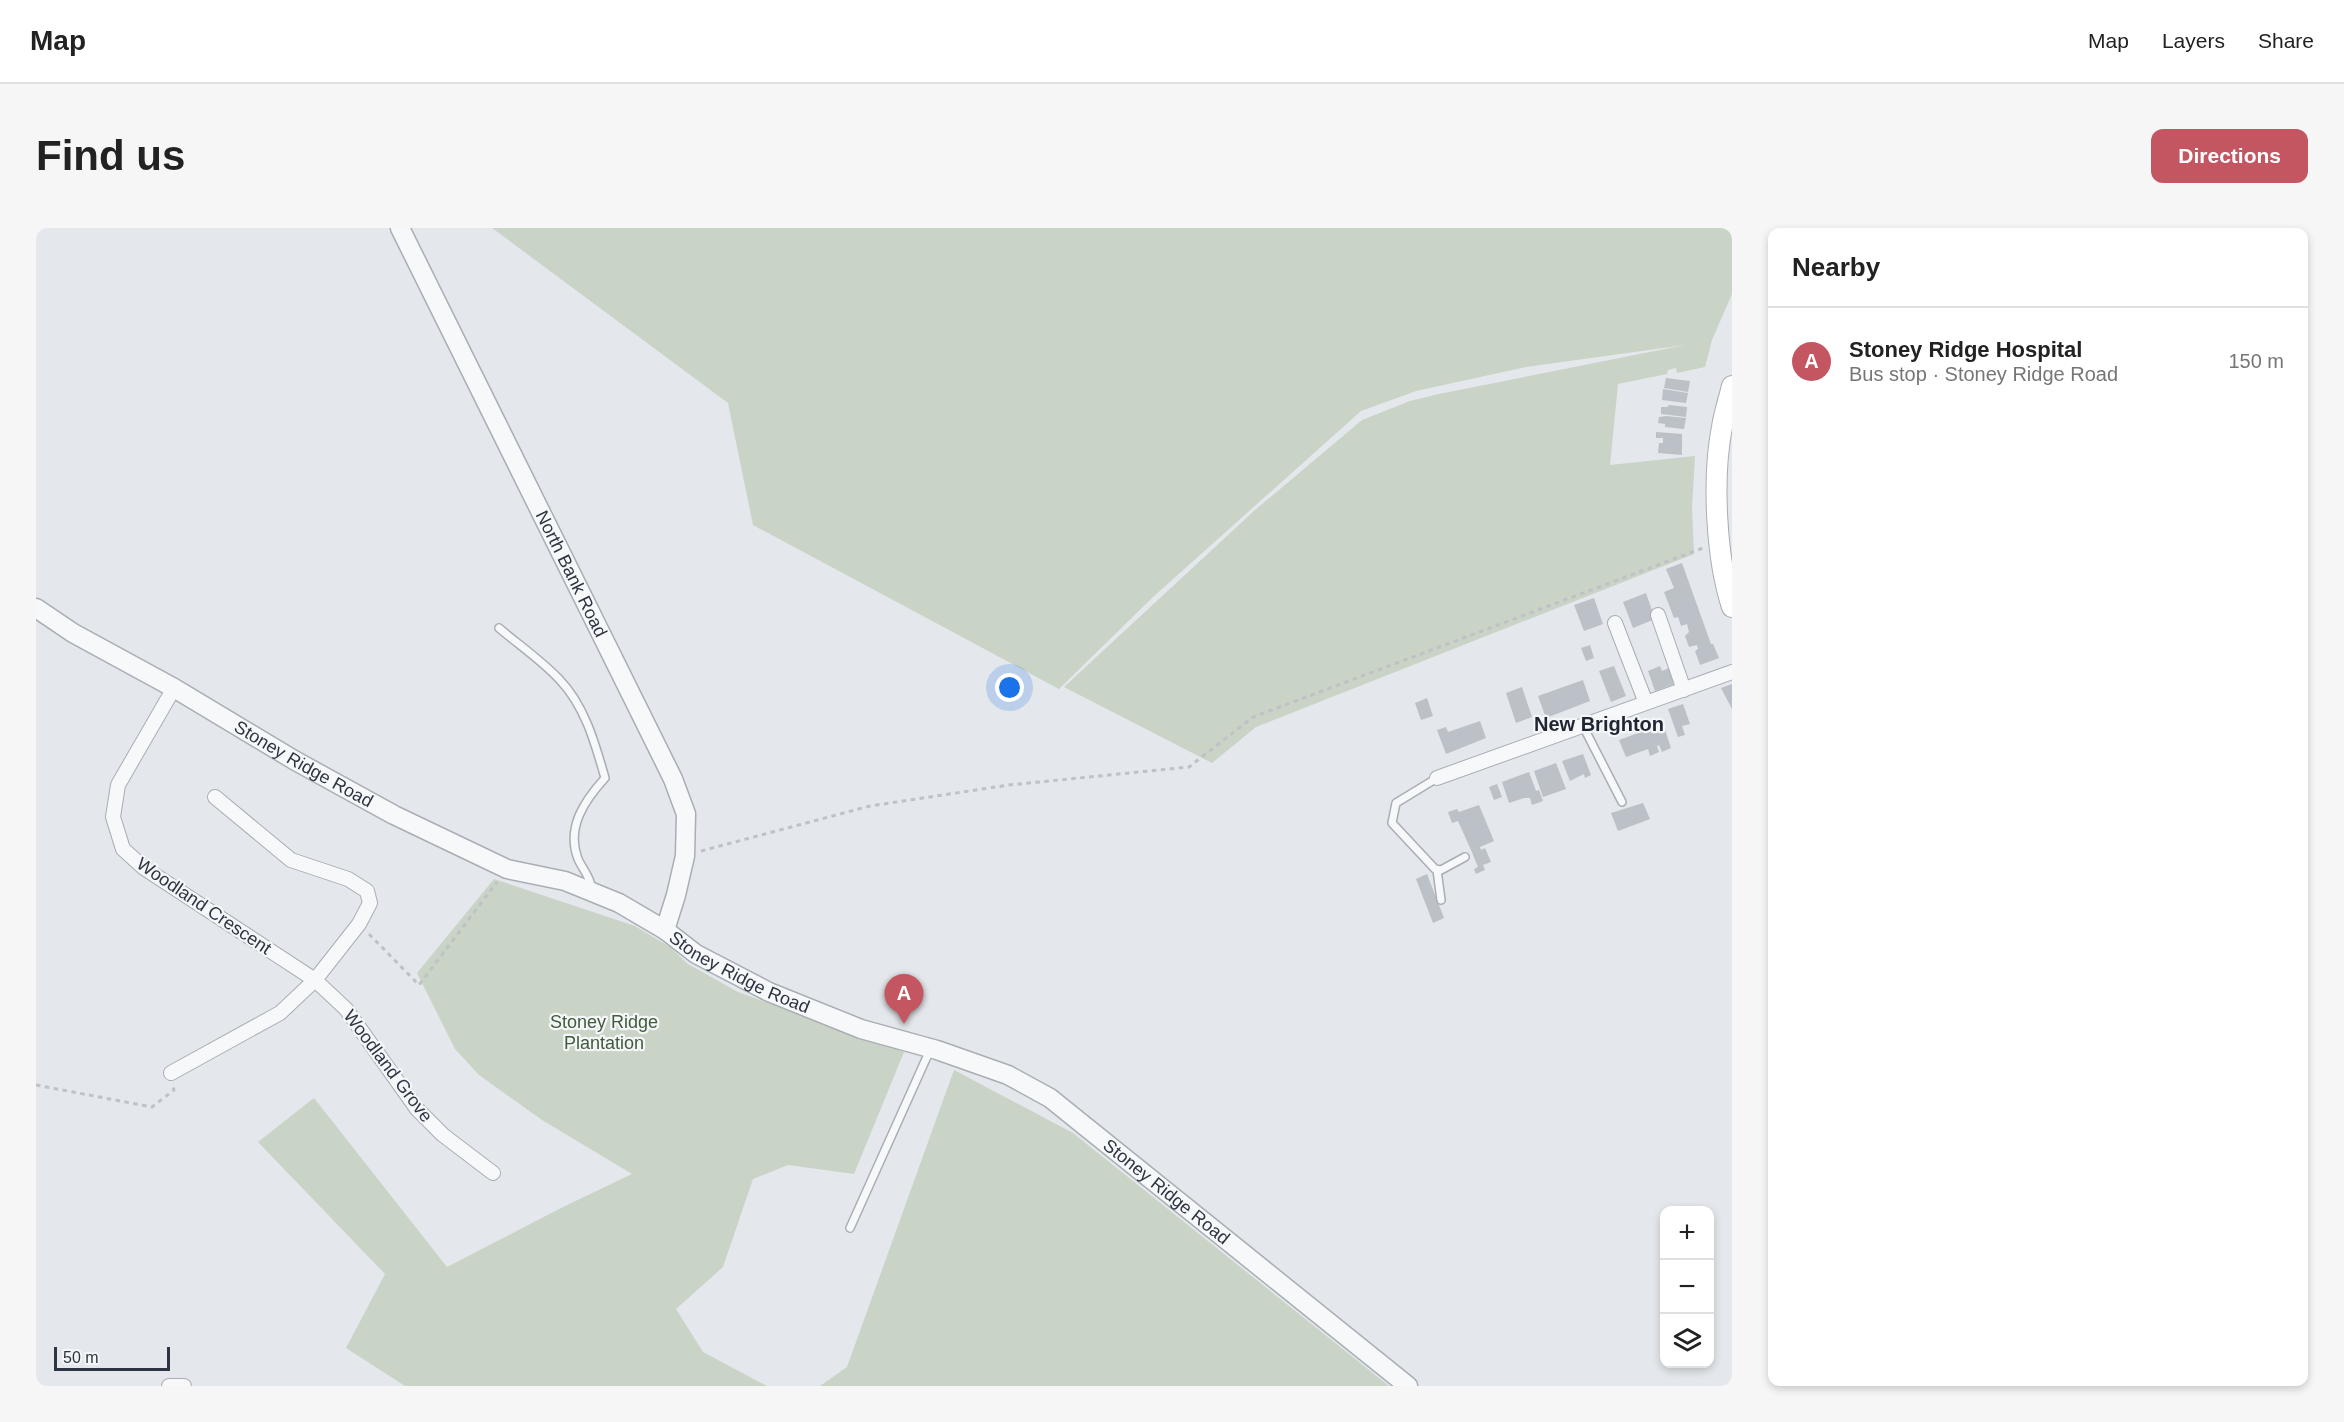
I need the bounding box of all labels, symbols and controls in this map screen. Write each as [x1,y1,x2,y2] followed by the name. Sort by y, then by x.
[30,25,86,56] text: Map
[2088,29,2129,52] text: Map
[2162,29,2225,52] text: Layers
[2258,29,2314,52] text: Share
[2151,129,2308,183] button: Directions
[36,132,185,179] text: Find us
[1792,252,1880,282] text: Nearby
[1849,337,2082,362] text: Stoney Ridge Hospital
[1804,350,1819,372] text: A
[2228,350,2284,372] text: 150 m
[1849,363,2118,385] text: Bus stop · Stoney Ridge Road
[532,508,611,640] street label: North Bank Road
[995,673,1024,702] your location
[1534,713,1664,735] district label: New Brighton
[231,717,376,811] street label: Stoney Ridge Road
[133,854,275,958] street label: Woodland Crescent
[665,927,812,1017] street label: Stoney Ridge Road
[884,974,924,1024] pin: A
[339,1006,437,1126] street label: Woodland Grove
[550,1012,658,1053] park label: Stoney Ridge Plantation
[1099,1135,1234,1248] street label: Stoney Ridge Road
[1660,1206,1714,1368] map controls
[1660,1206,1714,1260] button: +
[1660,1260,1714,1314] button: −
[1660,1314,1714,1368] button: layers
[54,1344,170,1372] scale bar
[63,1349,99,1366] text: 50 m

